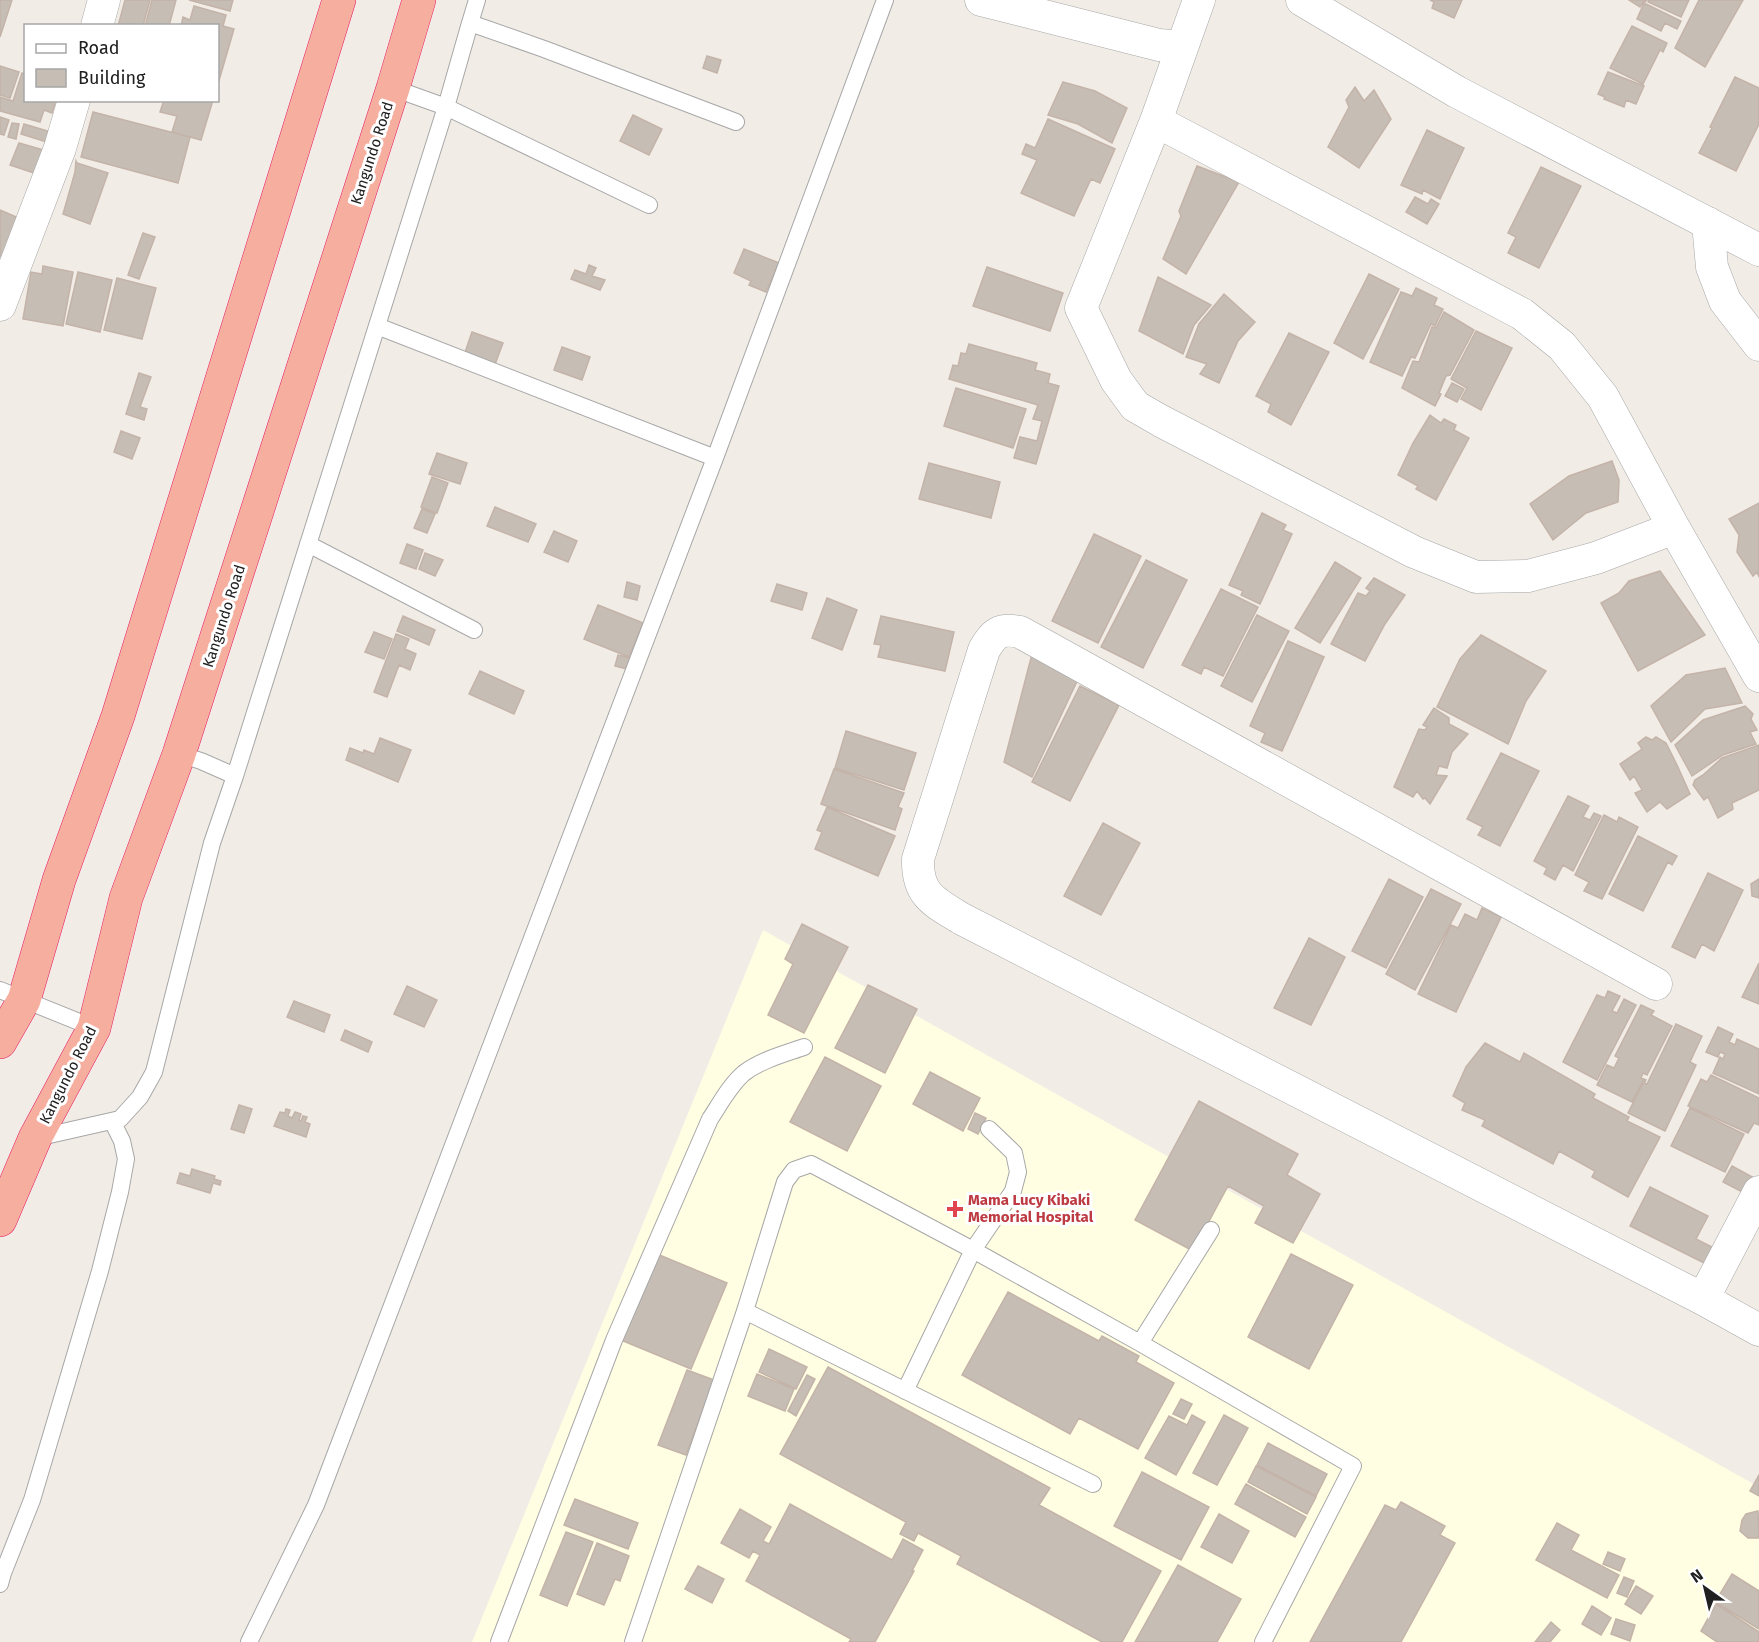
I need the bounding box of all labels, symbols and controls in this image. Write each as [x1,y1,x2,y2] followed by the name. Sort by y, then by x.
[24,24,219,102] legend
[78,37,120,59] text: Road
[78,67,146,89] text: Building
[347,99,397,207] street label: Kangundo Road
[199,562,249,670] street label: Kangundo Road
[36,1023,100,1127] street label: Kangundo Road
[968,1191,1094,1226] place label: Mama Lucy Kibaki Memorial Hospital
[946,1200,964,1218] marker: Mama Lucy Kibaki Memorial Hospital
[1675,1558,1735,1618] north arrow
[1687,1565,1707,1587] text: N

